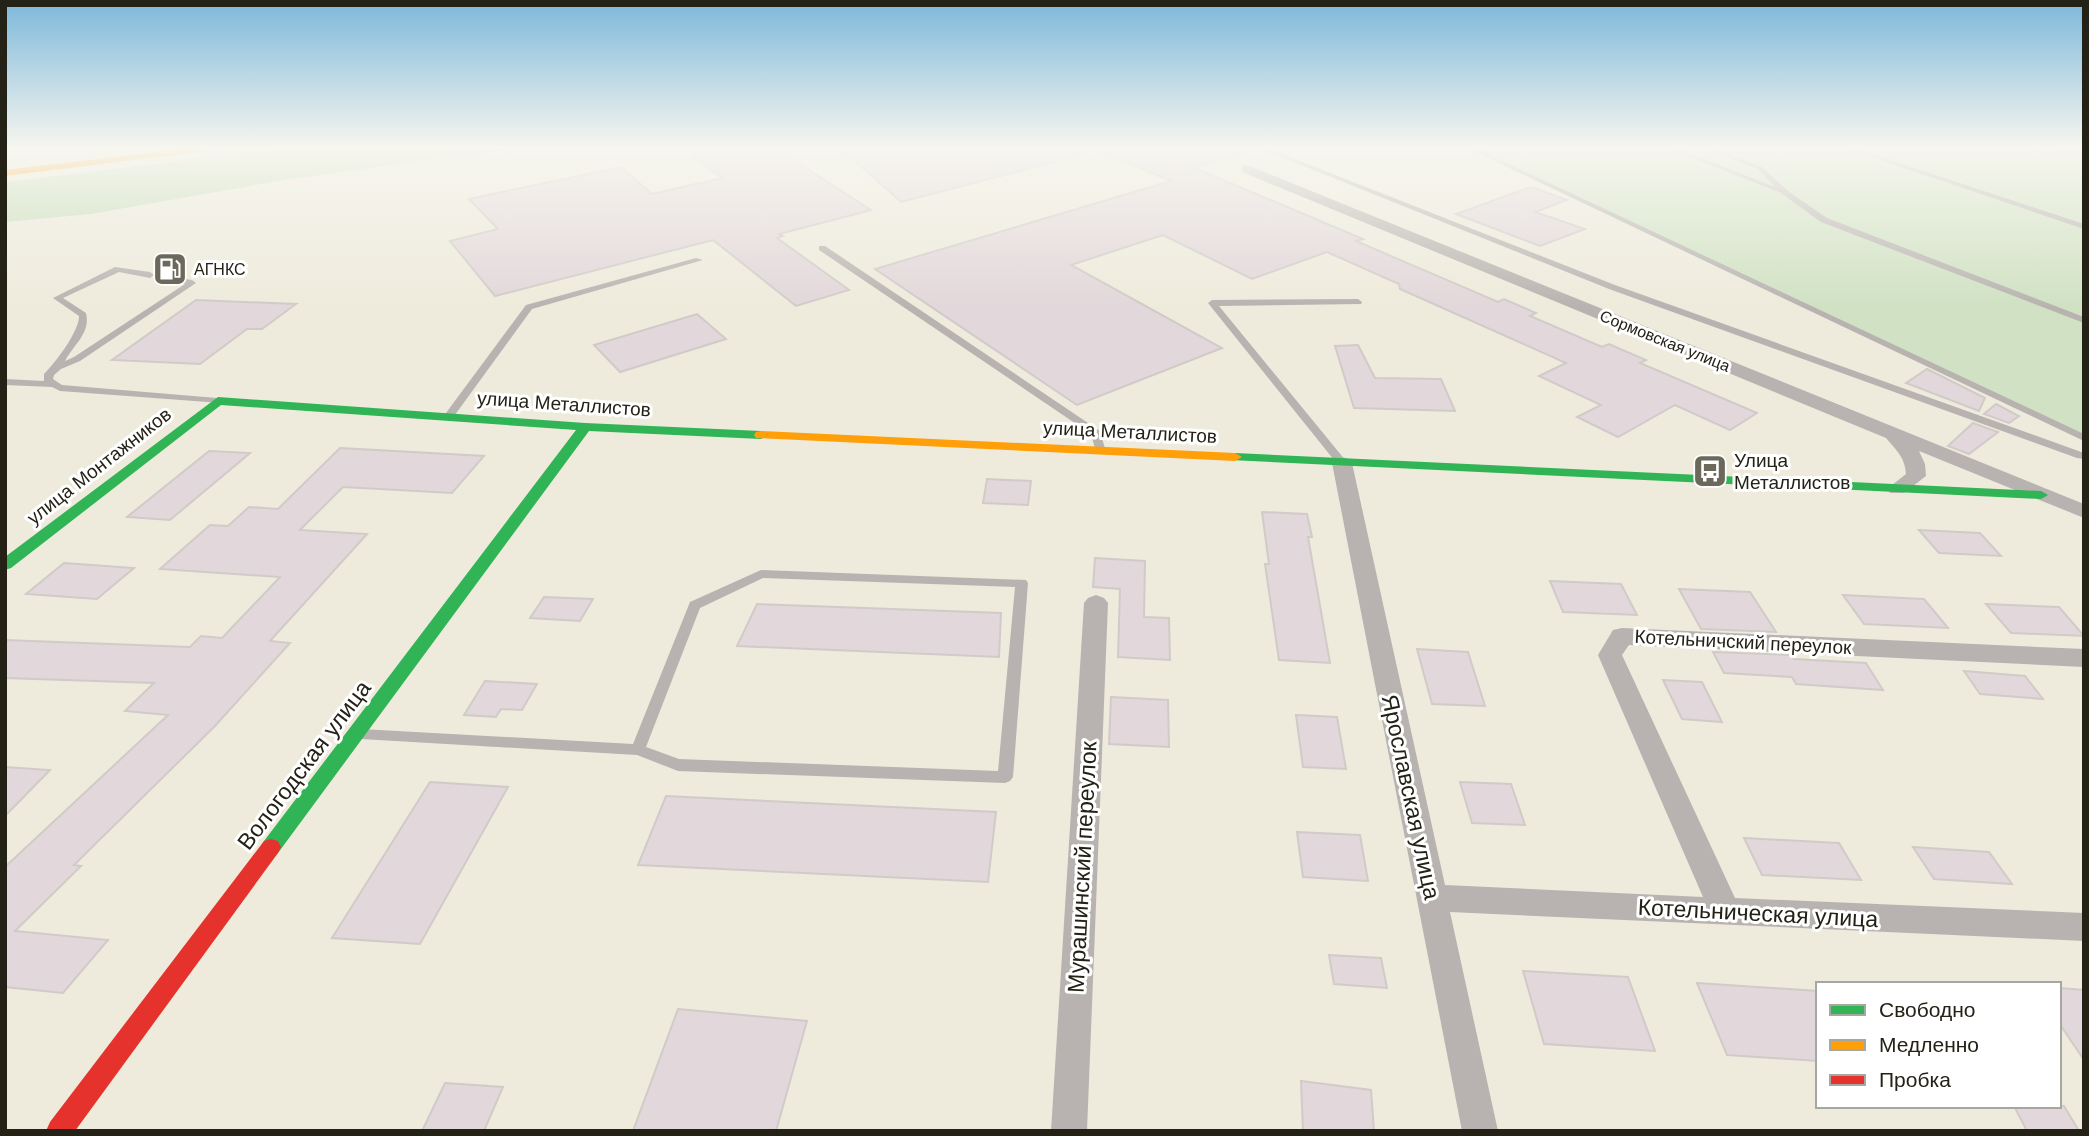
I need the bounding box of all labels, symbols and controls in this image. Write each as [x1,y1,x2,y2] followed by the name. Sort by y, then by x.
[151,250,189,288] fuel station icon: АГНКС
[194,261,246,278] place label: АГНКС
[1597,307,1733,375] street label: Сормовская улица
[476,387,652,421] street label: улица Металлистов
[23,403,175,529] street label: улица Монтажников
[1043,417,1217,447] street label: улица Металлистов
[1734,450,1850,493] place label: Улица Металлистов
[1691,452,1729,490] bus stop icon: Улица Металлистов
[1634,626,1853,658] street label: Котельничский переулок
[232,675,376,855] street label: Вологодская улица
[1377,692,1445,902] street label: Ярославская улица
[1062,740,1102,994] street label: Мурашинский переулок
[1637,894,1879,932] street label: Котельническая улица
[1816,982,2061,1108] legend
[1879,998,1976,1021] text: Свободно
[1879,1033,1979,1056] text: Медленно
[1879,1068,1951,1091] text: Пробка

